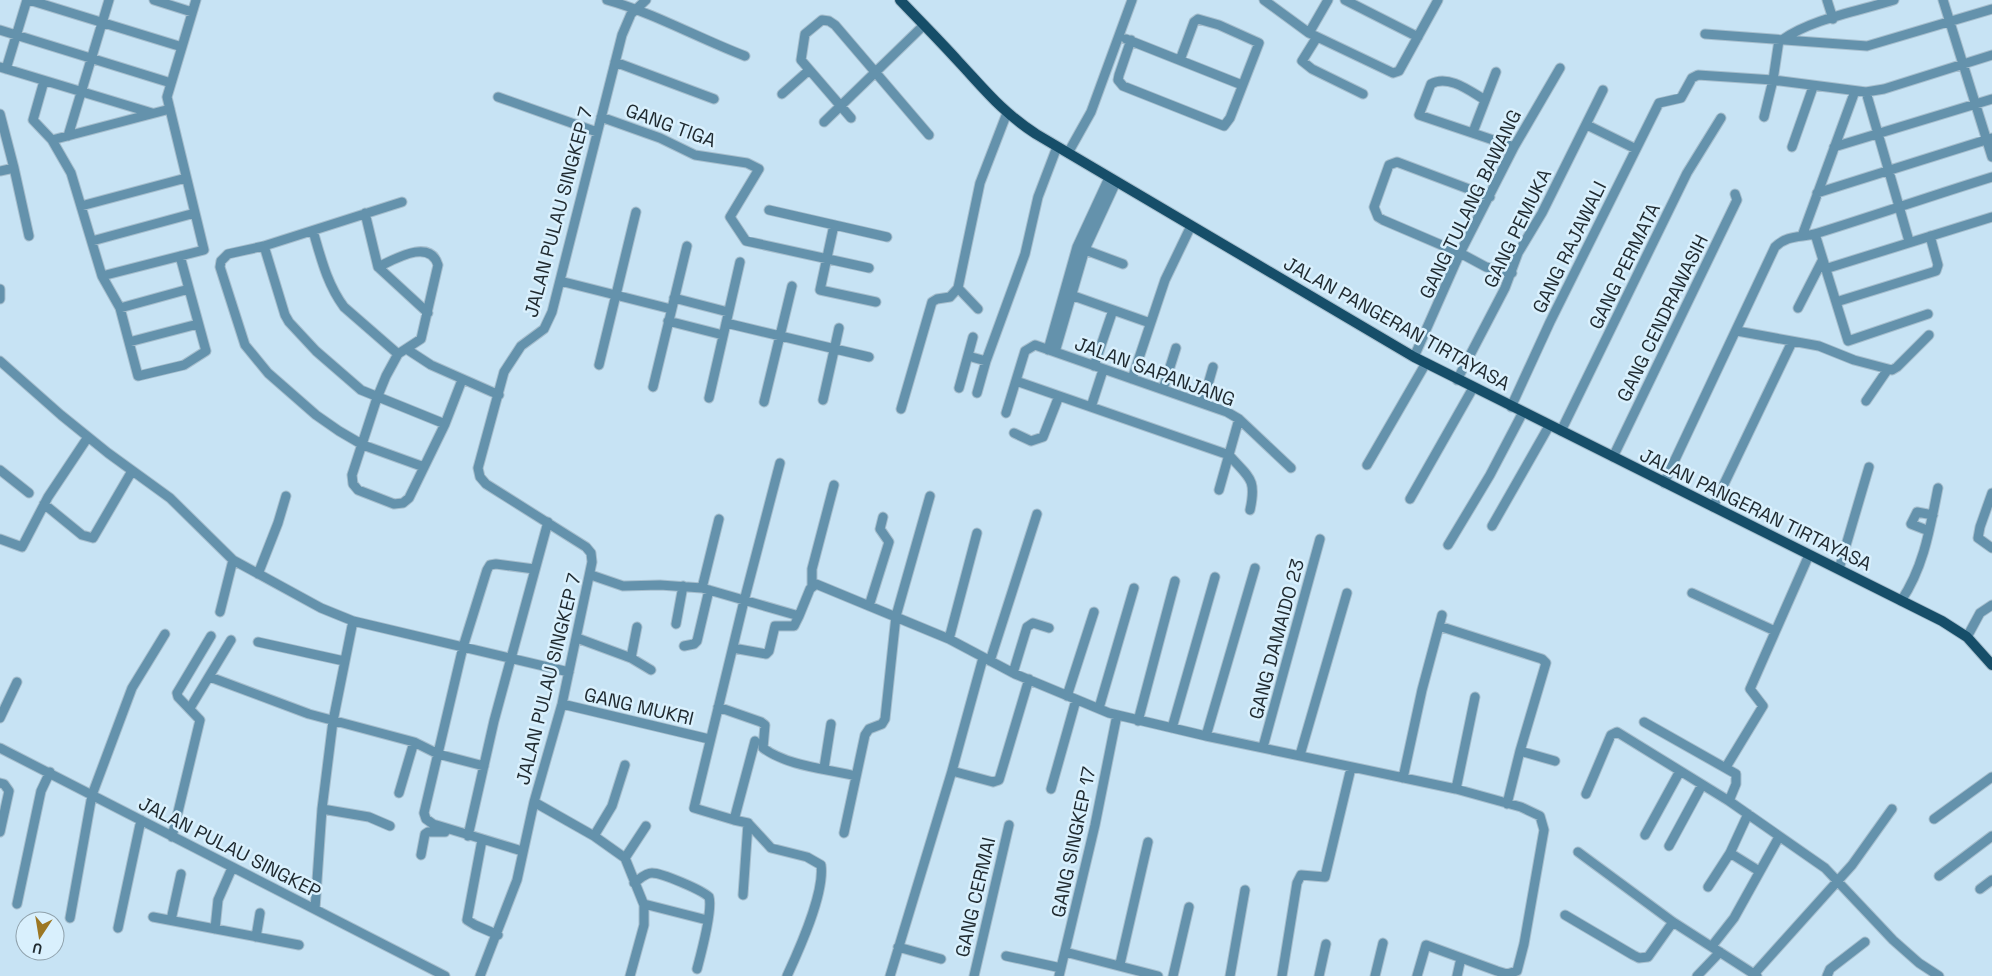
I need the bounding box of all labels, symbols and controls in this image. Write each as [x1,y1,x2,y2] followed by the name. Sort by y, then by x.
[622,98,719,153] street label: GANG TIGA
[518,104,599,320] street label: JALAN PULAU SINGKEP 7
[1414,105,1527,303] street label: GANG TULANG BAWANG
[1478,165,1557,292] street label: GANG PEMUKA
[1527,177,1612,317] street label: GANG RAJAWALI
[1583,199,1666,333] street label: GANG PERMATA
[1611,231,1714,406] street label: GANG CENDRAWASIH
[1279,251,1514,396] street label: JALAN PANGERAN TIRTAYASA
[1071,331,1238,412] street label: JALAN SAPANJANG
[1636,442,1876,577] street label: JALAN PANGERAN TIRTAYASA
[1243,556,1310,722] street label: GANG DAMAIDO 23
[510,571,587,787] street label: JALAN PULAU SINGKEP 7
[582,682,696,731] street label: GANG MUKRI
[1045,764,1102,920] street label: GANG SINGKEP 17
[134,791,325,904] street label: JALAN PULAU SINGKEP
[950,835,1001,960] street label: GANG CERMAI
[15,911,65,961] north arrow
[31,939,44,958] text: U

